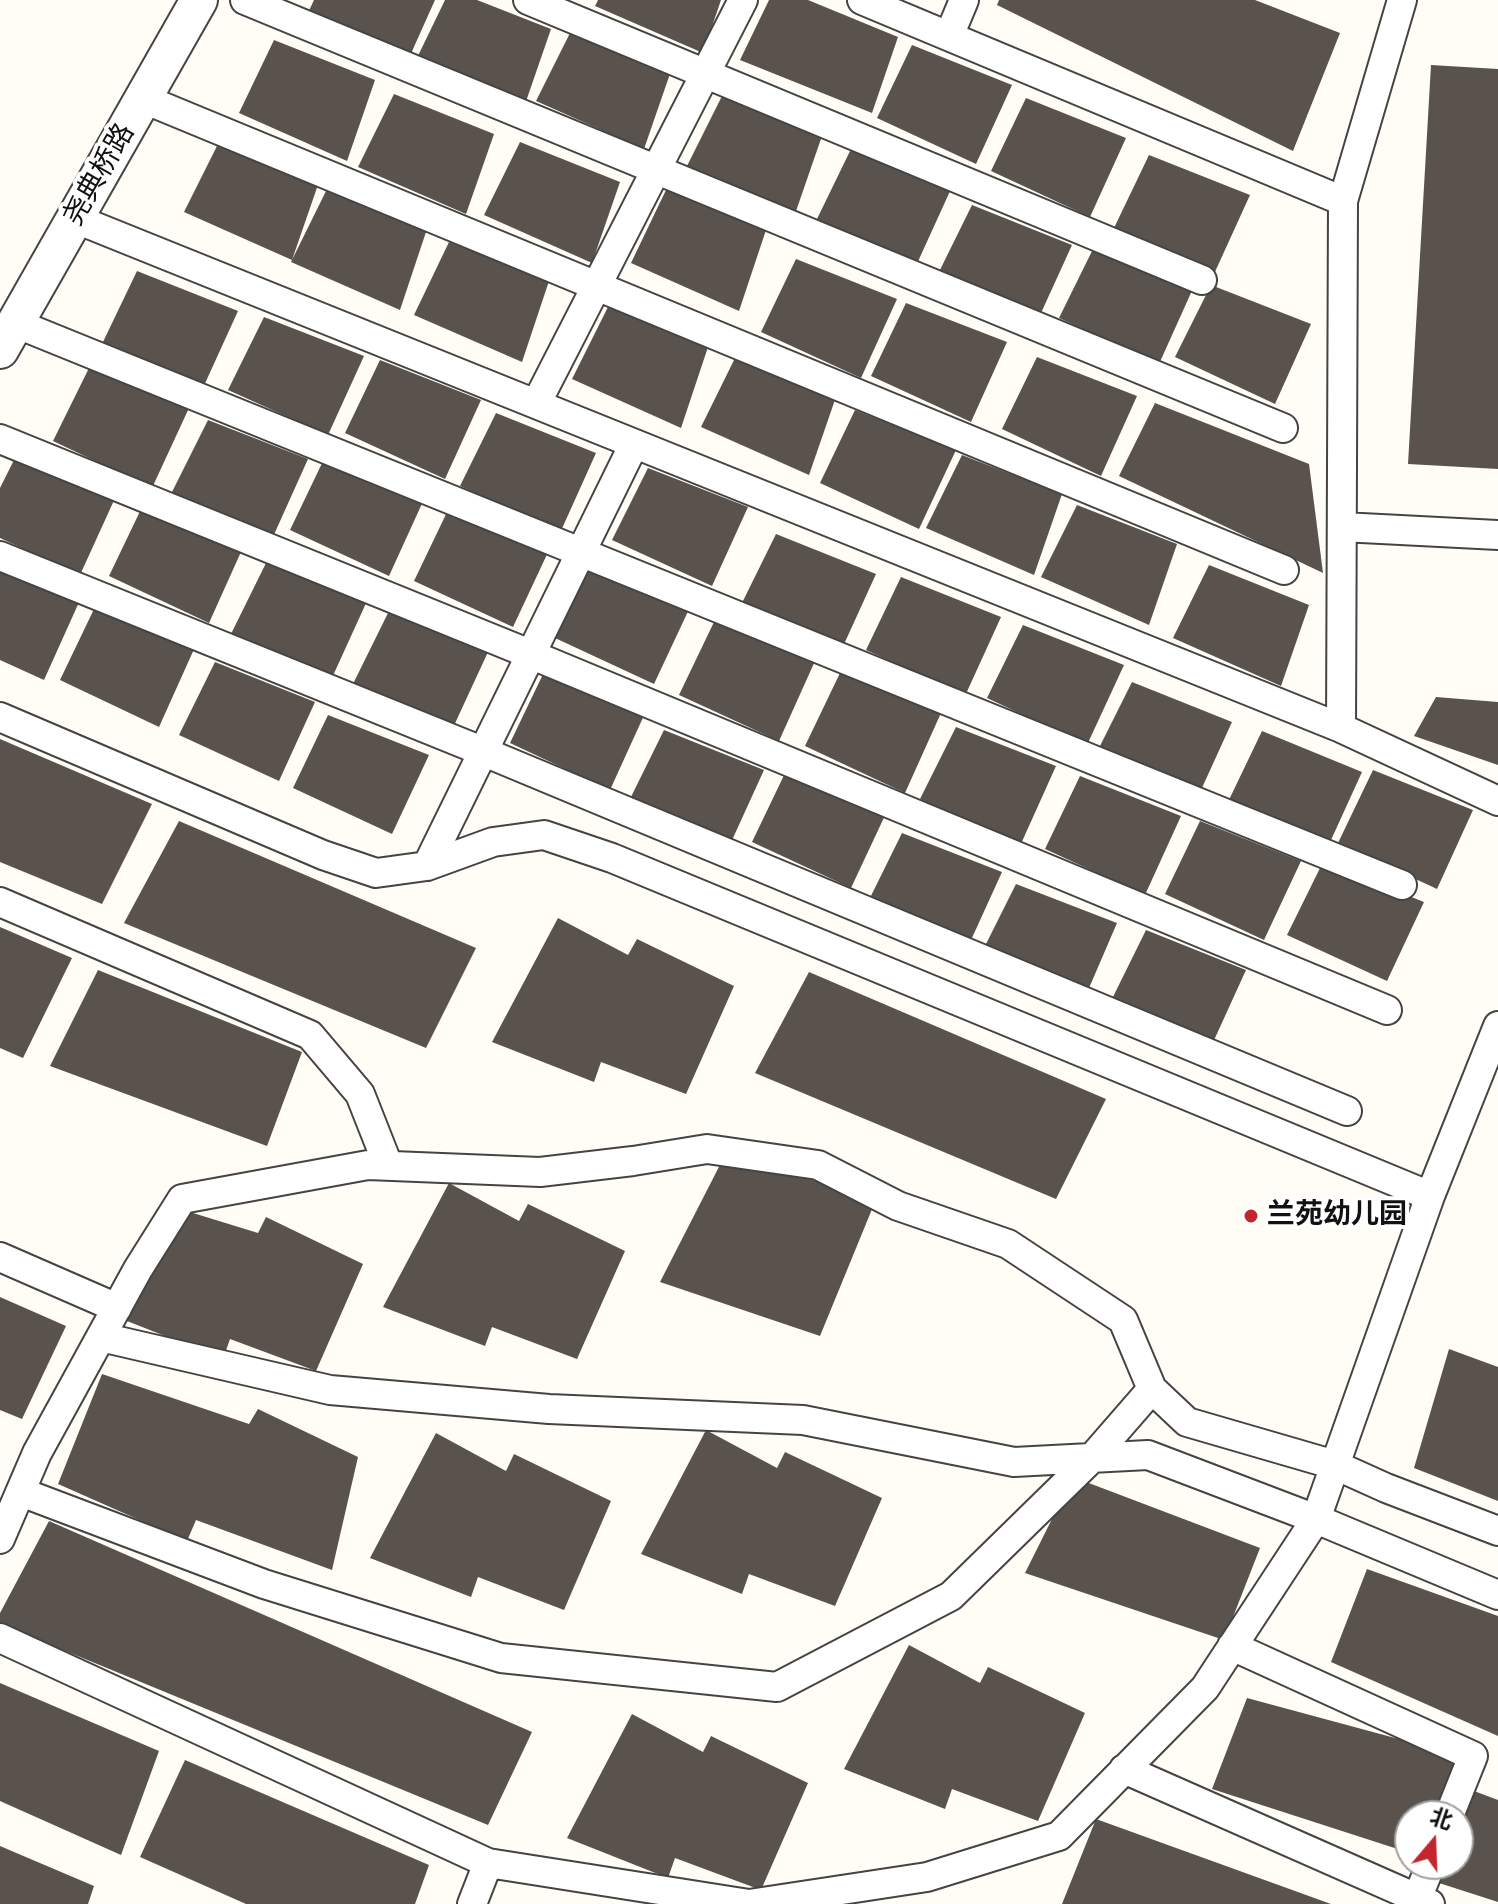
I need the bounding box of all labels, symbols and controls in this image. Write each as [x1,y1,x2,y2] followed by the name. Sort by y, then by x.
[57,118,143,232] street label: 尧典桥路
[1267,1199,1407,1233] place label: 兰苑幼儿园
[1242,1207,1260,1225] marker: 兰苑幼儿园
[1394,1800,1474,1880] north arrow
[1427,1803,1456,1834] text: 北

